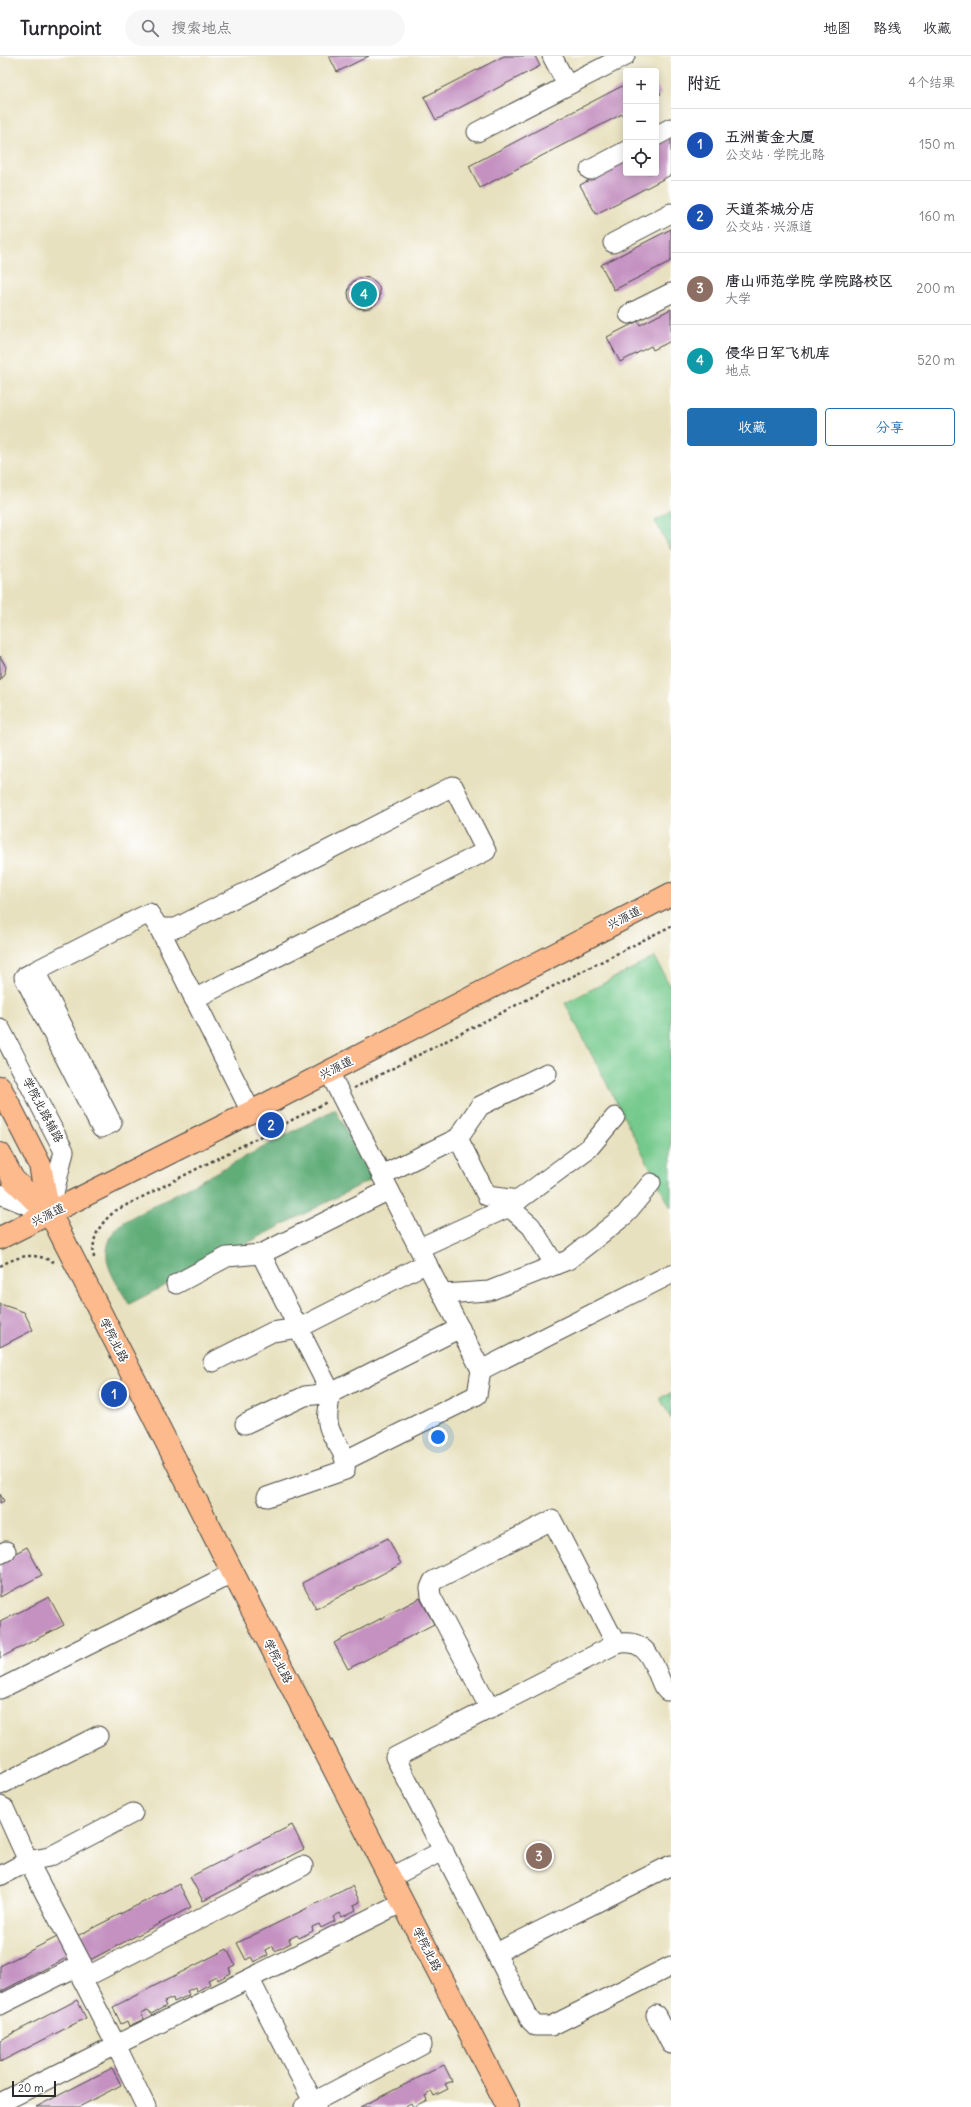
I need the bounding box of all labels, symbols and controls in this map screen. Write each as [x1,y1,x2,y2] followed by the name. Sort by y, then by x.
[125,10,405,46] search box
[20,16,101,40] text: Turnpoint
[139,17,161,39] icon: search
[171,18,231,37] text: 搜索地点
[823,19,851,37] text: 地图
[873,19,901,37] text: 路线
[923,19,951,37] text: 收藏
[623,68,659,176] map controls
[623,68,659,104] button: +
[687,72,721,94] text: 附近
[908,74,955,91] text: 4个结果
[623,104,659,140] button: −
[725,127,815,146] text: 五洲黄金大厦
[697,136,703,153] text: 1
[919,136,955,153] text: 150 m
[623,140,659,176] button: locate
[725,146,825,163] text: 公交站 · 学院北路
[725,199,815,218] text: 天道茶城分店
[696,208,704,225] text: 2
[919,208,955,225] text: 160 m
[725,218,812,235] text: 公交站 · 兴源道
[725,271,894,290] text: 唐山师范学院 学院路校区
[351,279,377,309] pin: 4
[696,280,704,297] text: 3
[916,280,955,297] text: 200 m
[725,290,751,307] text: 大学
[725,343,830,362] text: 侵华日军飞机库
[696,352,704,369] text: 4
[917,352,955,369] text: 520 m
[725,362,751,379] text: 地点
[687,408,817,446] button: 收藏
[825,408,955,446] button: 分享
[604,903,643,932] street label: 兴源道
[316,1053,355,1082] street label: 兴源道
[20,1074,67,1145] street label: 学院北路辅路
[258,1110,284,1140] pin: 2
[28,1200,67,1229] street label: 兴源道
[97,1315,132,1365] street label: 学院北路
[101,1379,127,1409] pin: 1
[428,1427,448,1447] your location
[261,1636,296,1686] street label: 学院北路
[526,1841,552,1871] pin: 3
[410,1924,445,1974] street label: 学院北路
[12,2079,56,2098] scale bar
[18,2081,44,2095] text: 20 m

